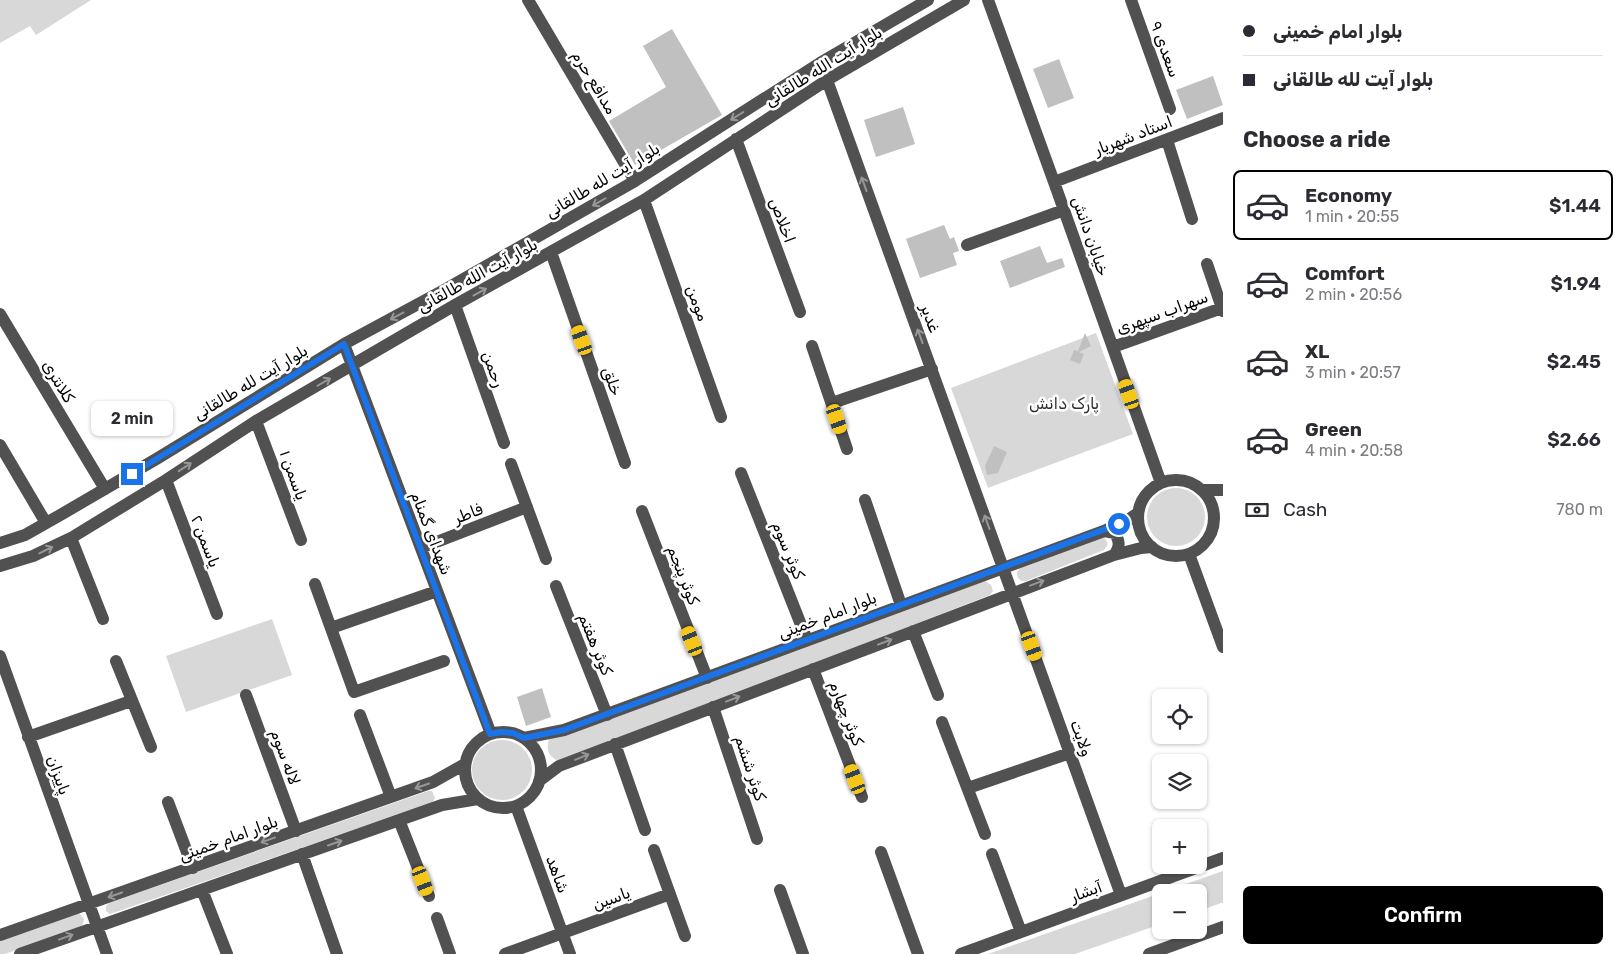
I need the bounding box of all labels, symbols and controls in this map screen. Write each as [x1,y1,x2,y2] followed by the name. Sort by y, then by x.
[1147,18,1184,80] street label: سعدی ۹
[1273,20,1402,43] text: بلوار امام خمینی
[761,23,886,111] street label: بلوار آیت الله طالقانی
[566,47,621,119] street label: مدافع حرم
[1273,68,1433,91] text: بلوار آیت لله طالقانی
[730,111,744,121] one-way arrow
[1091,112,1175,160] street label: استاد شهریار
[1243,126,1390,153] text: Choose a ride
[542,139,663,223] street label: بلوار آیت لله طالقانی
[859,176,868,192] one-way arrow
[1245,183,1290,228] icon: car
[1305,184,1392,207] text: Economy
[1068,194,1113,278] street label: خیابان دانش
[1549,194,1601,217] text: $1.44
[766,195,799,245] street label: اخلاص
[592,197,607,207] one-way arrow
[1305,207,1399,226] text: 1 min · 20:55
[414,234,541,317] street label: بلوار آیت الله طالقانی
[1245,261,1290,306] icon: car
[1305,262,1385,285] text: Comfort
[1551,272,1601,295] text: $1.94
[681,283,713,324] street label: مومن
[1305,285,1402,304] text: 2 min · 20:56
[472,286,486,296] one-way arrow
[1114,287,1211,339] street label: سهراب سپهری
[915,300,945,336] street label: غدیر
[389,311,404,321] one-way arrow
[569,323,594,357] car
[915,329,924,344] one-way arrow
[1245,339,1290,384] icon: car
[1305,340,1329,363] text: XL
[190,341,311,425] street label: بلوار آیت لله طالقانی
[477,349,509,390] street label: رحمن
[1547,350,1601,373] text: $2.45
[38,356,79,407] street label: کلانتری
[1305,363,1401,382] text: 3 min · 20:57
[598,364,626,398] street label: خلق
[316,376,330,386] one-way arrow
[1117,377,1140,411] car
[1029,394,1099,414] park label: پارک دانش
[91,402,173,436] callout: 2 min
[825,402,848,436] car
[111,409,153,428] text: 2 min
[1245,417,1290,462] icon: car
[1305,418,1362,441] text: Green
[1547,428,1601,451] text: $2.66
[1305,441,1403,460] text: 4 min · 20:58
[276,448,311,503] street label: یاسمن ۱
[178,462,192,472] one-way arrow
[121,463,143,485] route end
[406,489,456,578] street label: شهدای گمنام
[1243,496,1271,524] icon: cash
[1283,498,1327,521] text: Cash
[450,499,486,529] street label: فاطر
[1556,500,1603,519] text: 780 m
[187,512,224,570] street label: یاسمن ۲
[1108,513,1130,535] route start
[982,515,991,530] one-way arrow
[767,519,809,583] street label: کوثر سوم
[663,543,704,608] street label: کوثر پنجم
[38,545,53,554] one-way arrow
[1029,578,1044,587] one-way arrow
[775,588,880,644] street label: بلوار امام خمینی
[574,611,617,679] street label: کوثر هفتم
[679,624,704,658] car
[1019,629,1044,663] car
[877,637,893,646] one-way arrow
[825,678,868,749] street label: کوثر چهارم
[1152,689,1207,939] map controls
[1152,689,1207,744] button: locate
[725,694,741,703] one-way arrow
[1065,717,1097,759] street label: ولایت
[266,727,304,788] street label: لاله سوم
[730,733,770,804] street label: کوثر ششم
[574,752,589,762] one-way arrow
[42,753,74,798] street label: پاییزان
[1152,754,1207,809] button: layers
[842,762,867,796] car
[414,782,430,791] one-way arrow
[176,812,281,866] street label: بلوار امام خمینی
[1152,819,1207,874] button: +
[261,836,277,845] one-way arrow
[327,838,342,847] one-way arrow
[542,853,573,895] street label: شاهد
[410,864,435,898] car
[1067,877,1105,907] street label: آبشار
[590,883,633,914] street label: یاسین
[1152,884,1207,939] button: −
[1243,886,1603,944] button: Confirm
[108,891,124,900] one-way arrow
[58,932,73,941] one-way arrow

